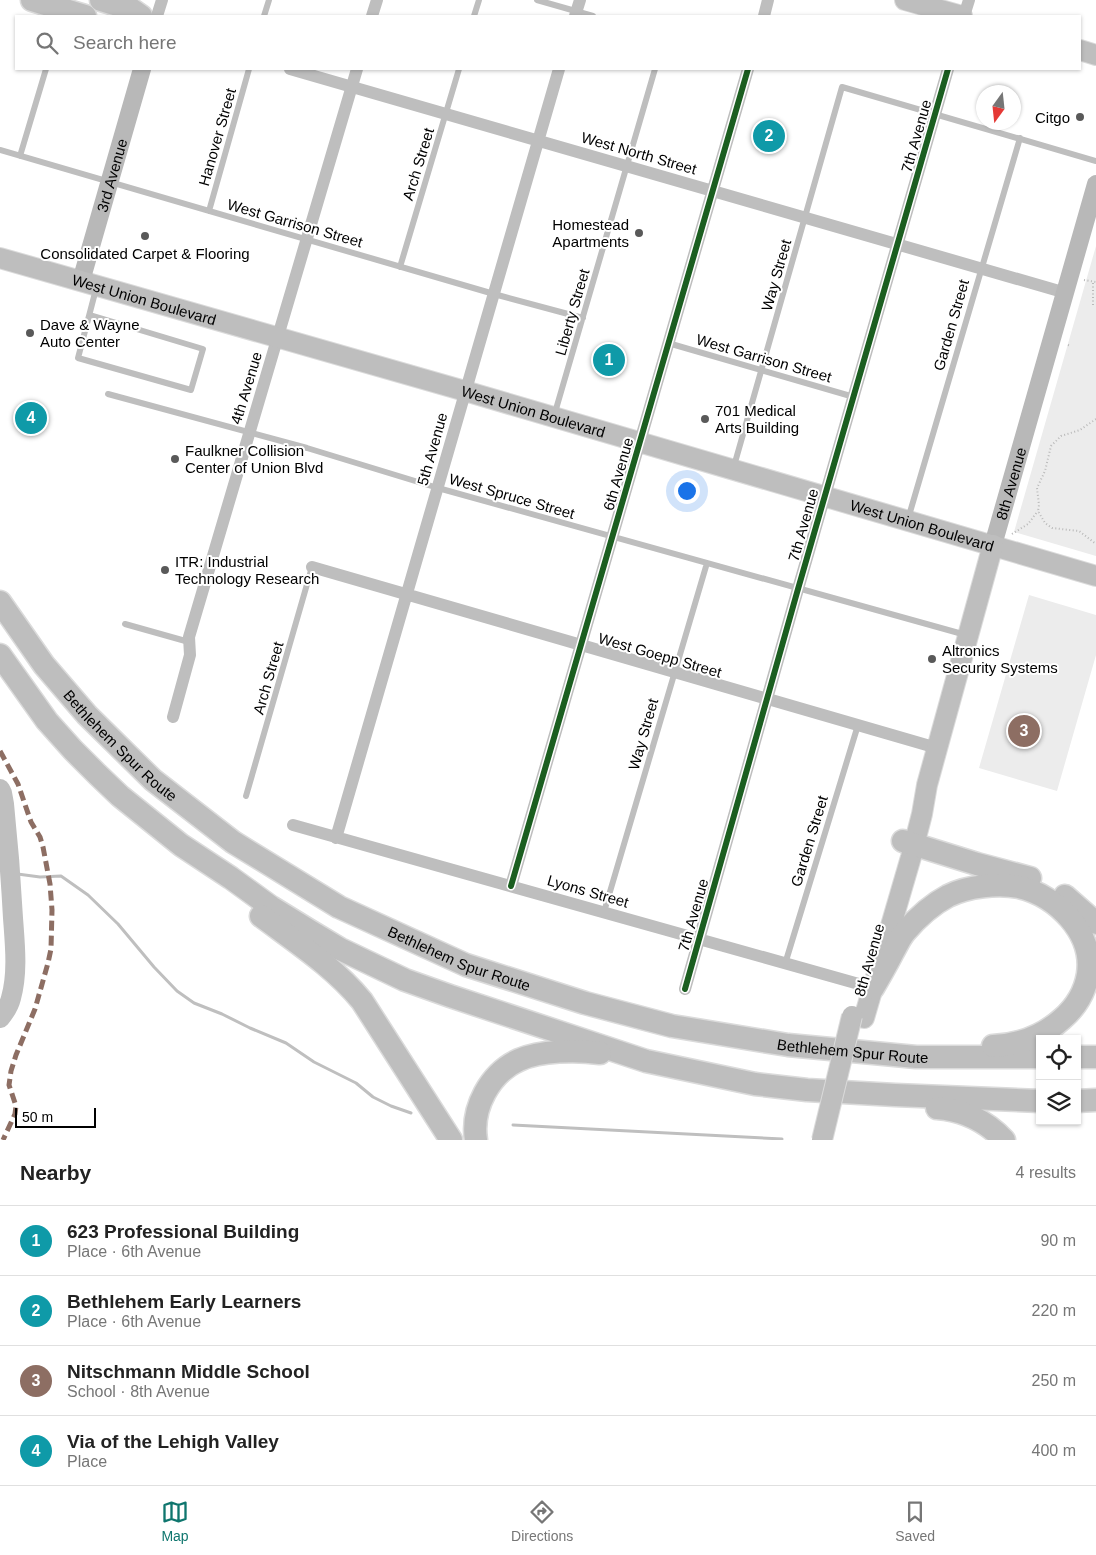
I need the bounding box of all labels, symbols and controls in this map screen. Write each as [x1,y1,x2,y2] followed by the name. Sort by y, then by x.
[15,15,1081,70] search box
[33,29,61,57] icon: search
[73,32,177,53] text: Search here
[195,85,239,188] street label: Hanover Street
[976,85,1021,130] north arrow
[898,98,934,174] street label: 7th Avenue
[1035,109,1070,126] place label: Citgo
[1074,111,1086,123] marker: Citgo
[753,117,785,155] pin: 2
[399,125,437,202] street label: Arch Street
[579,128,699,178] street label: West North Street
[93,137,130,214] street label: 3rd Avenue
[225,196,365,251] street label: West Garrison Street
[552,216,629,250] place label: Homestead Apartments
[633,227,645,239] marker: Homestead Apartments
[139,230,151,242] marker: Consolidated Carpet & Flooring
[758,236,795,313] street label: Way Street
[40,245,250,262] place label: Consolidated Carpet & Flooring
[552,266,593,357] street label: Liberty Street
[70,271,218,328] street label: West Union Boulevard
[930,277,972,373] street label: Garden Street
[40,316,140,350] place label: Dave & Wayne Auto Center
[24,327,36,339] marker: Dave & Wayne Auto Center
[694,331,834,386] street label: West Garrison Street
[593,341,625,379] pin: 1
[227,350,265,426] street label: 4th Avenue
[460,382,607,440] street label: West Union Boulevard
[15,399,47,437] pin: 4
[715,402,799,436] place label: 701 Medical Arts Building
[414,411,450,487] street label: 5th Avenue
[699,413,711,425] marker: 701 Medical Arts Building
[600,436,636,512] street label: 6th Avenue
[185,442,323,476] place label: Faulkner Collision Center of Union Blvd
[992,445,1029,522] street label: 8th Avenue
[169,453,181,465] marker: Faulkner Collision Center of Union Blvd
[447,470,578,522] street label: West Spruce Street
[674,478,700,504] your location
[785,487,821,563] street label: 7th Avenue
[848,496,996,554] street label: West Union Boulevard
[175,553,319,587] place label: ITR: Industrial Technology Research
[159,564,171,576] marker: ITR: Industrial Technology Research
[596,629,724,681] street label: West Goepp Street
[249,639,287,716] street label: Arch Street
[942,642,1058,676] place label: Altronics Security Systems
[926,653,938,665] marker: Altronics Security Systems
[61,686,181,804] street label: Bethlehem Spur Route
[625,695,662,772] street label: Way Street
[1008,712,1040,750] pin: 3
[787,793,831,889] street label: Garden Street
[545,871,631,911] street label: Lyons Street
[675,877,711,953] street label: 7th Avenue
[386,922,533,994] street label: Bethlehem Spur Route
[851,922,887,998] street label: 8th Avenue
[776,1035,928,1066] street label: Bethlehem Spur Route
[1036,1035,1081,1125] map controls
[1036,1035,1081,1080] button: locate
[1036,1080,1081,1125] button: layers
[15,1105,96,1128] scale bar
[22,1109,53,1125] text: 50 m
[20,1161,91,1184] text: Nearby
[1016,1164,1076,1181] text: 4 results
[67,1221,299,1242] text: 623 Professional Building
[32,1232,40,1249] text: 1
[1040,1232,1076,1249] text: 90 m
[67,1243,201,1260] text: Place · 6th Avenue
[67,1291,301,1312] text: Bethlehem Early Learners
[32,1302,40,1319] text: 2
[1032,1302,1076,1319] text: 220 m
[67,1313,201,1330] text: Place · 6th Avenue
[67,1361,310,1382] text: Nitschmann Middle School
[32,1372,40,1389] text: 3
[1032,1372,1076,1389] text: 250 m
[67,1383,210,1400] text: School · 8th Avenue
[67,1431,279,1452] text: Via of the Lehigh Valley
[32,1442,40,1459] text: 4
[1032,1442,1076,1459] text: 400 m
[67,1453,107,1470] text: Place
[161,1498,189,1544] tab: Map
[511,1498,573,1544] tab: Directions
[895,1498,935,1544] tab: Saved

